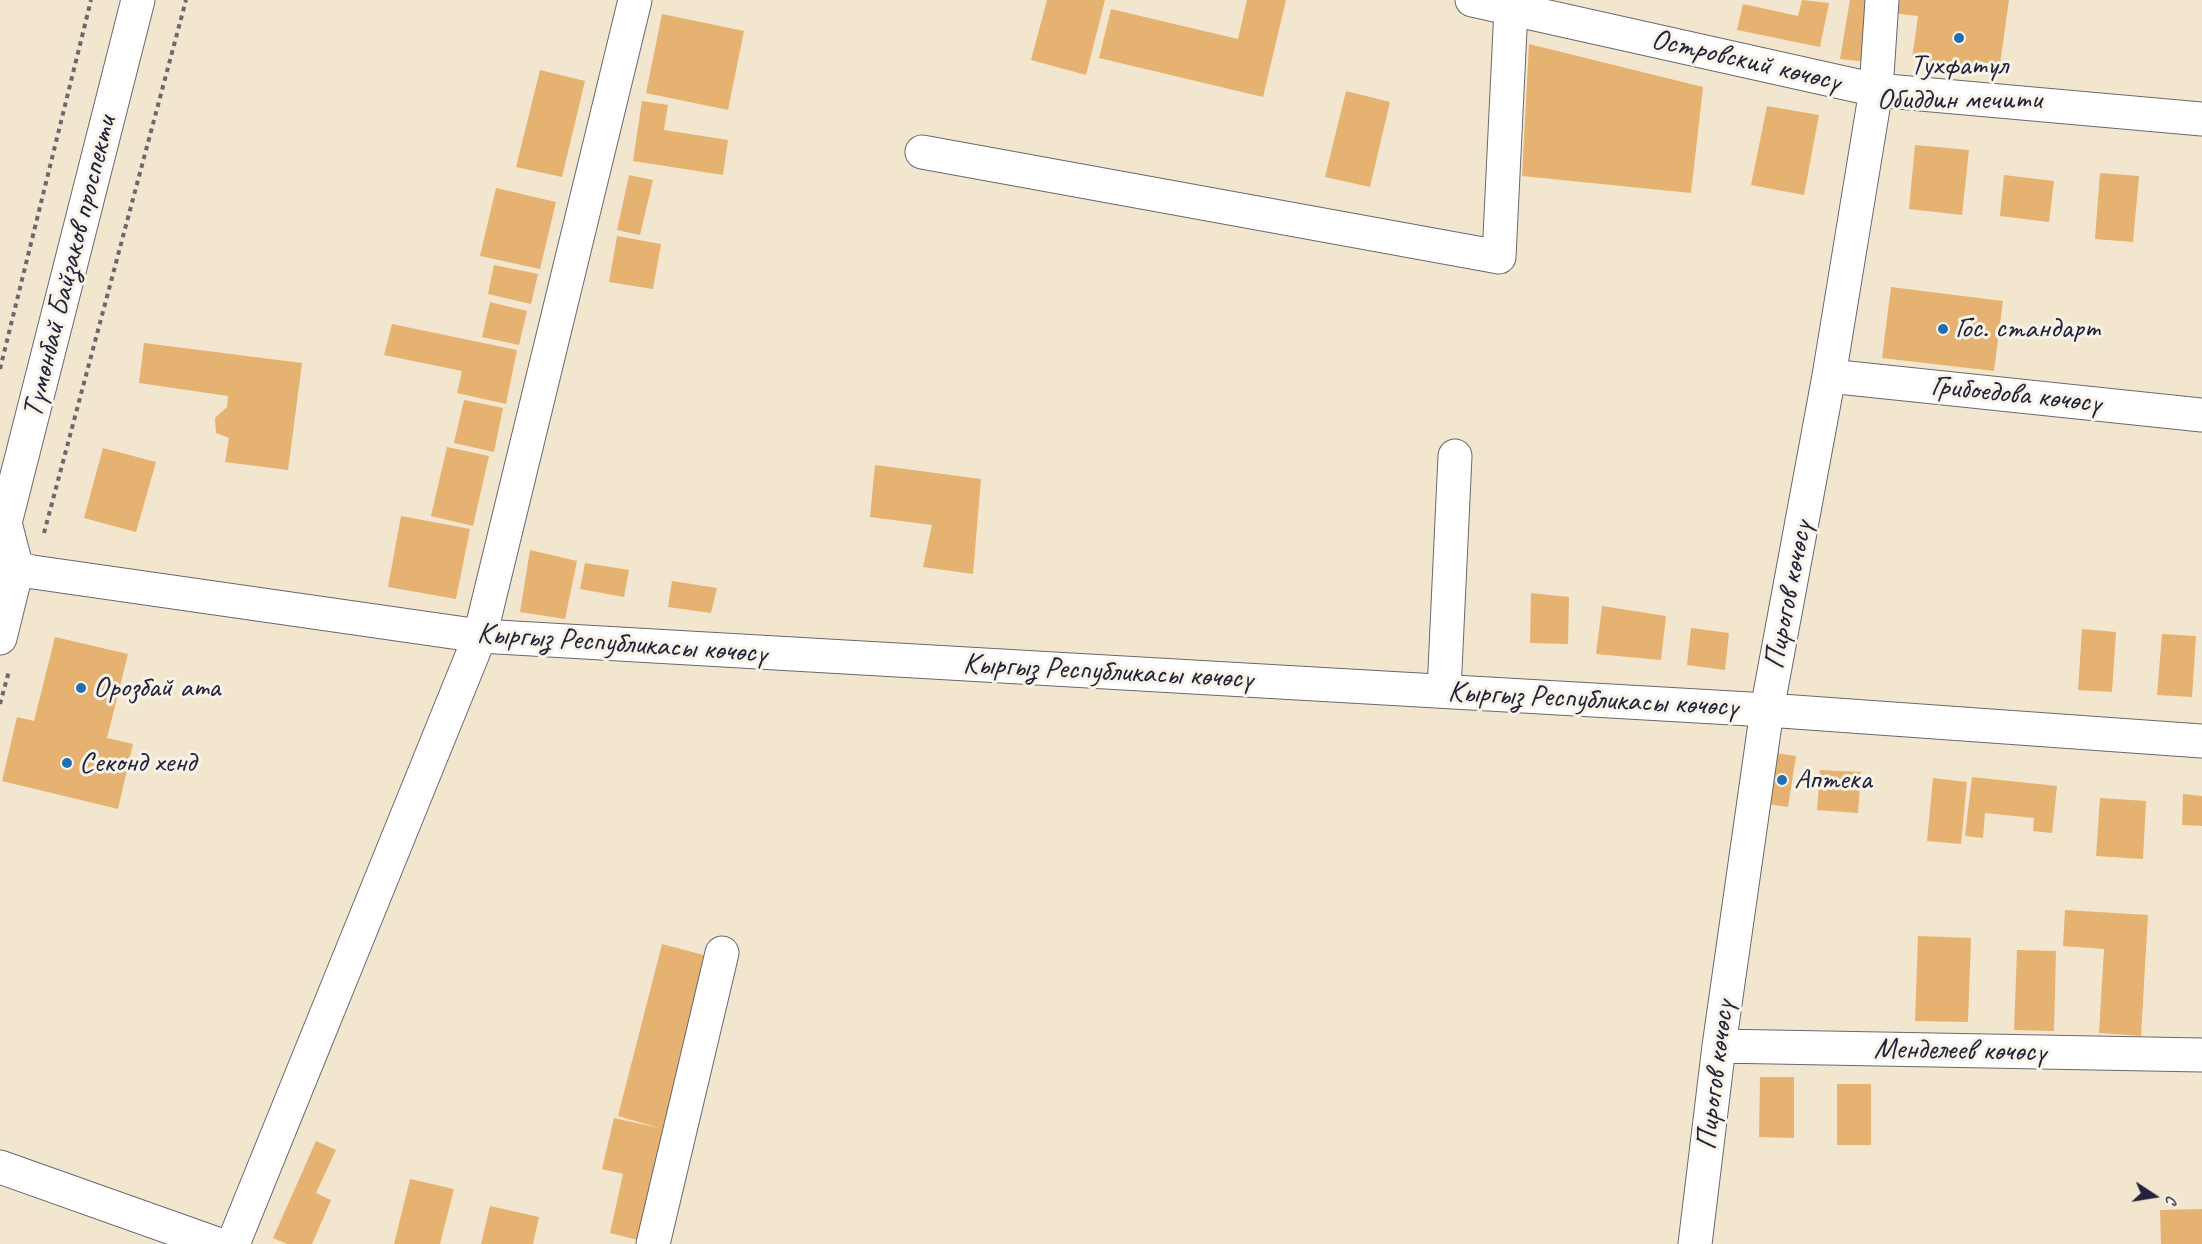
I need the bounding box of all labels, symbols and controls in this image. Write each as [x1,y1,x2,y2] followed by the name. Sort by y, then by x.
[1648,22,1844,100] street label: Островский көчөсү
[1952,31,1966,45] marker: Тухфатул Обиддин мечити
[1877,48,2041,118] place label: Тухфатул Обиддин мечити
[15,113,125,421] street label: Түмөнбай Байзаков проспекти
[1955,311,2100,347] place label: Гос. стандарт
[1936,322,1950,336] marker: Гос. стандарт
[1929,368,2103,422] street label: Грибоедова көчөсү
[1757,518,1821,672] street label: Пирогов көчөсү
[476,616,768,672] street label: Кыргыз Республикасы көчөсү
[962,646,1254,698] street label: Кыргыз Республикасы көчөсү
[93,670,220,706] place label: Орозбай ата
[1447,674,1739,726] street label: Кыргыз Республикасы көчөсү
[74,681,88,695] marker: Орозбай ата
[79,745,196,781] place label: Секонд хенд
[60,756,74,770] marker: Секонд хенд
[1794,762,1872,798] place label: Аптека
[1775,773,1789,787] marker: Аптека
[1689,998,1743,1152] street label: Пирогов көчөсү
[1873,1031,2047,1071] street label: Менделеев көчөсү
[2124,1166,2184,1226] north arrow
[2161,1194,2182,1206] text: С

